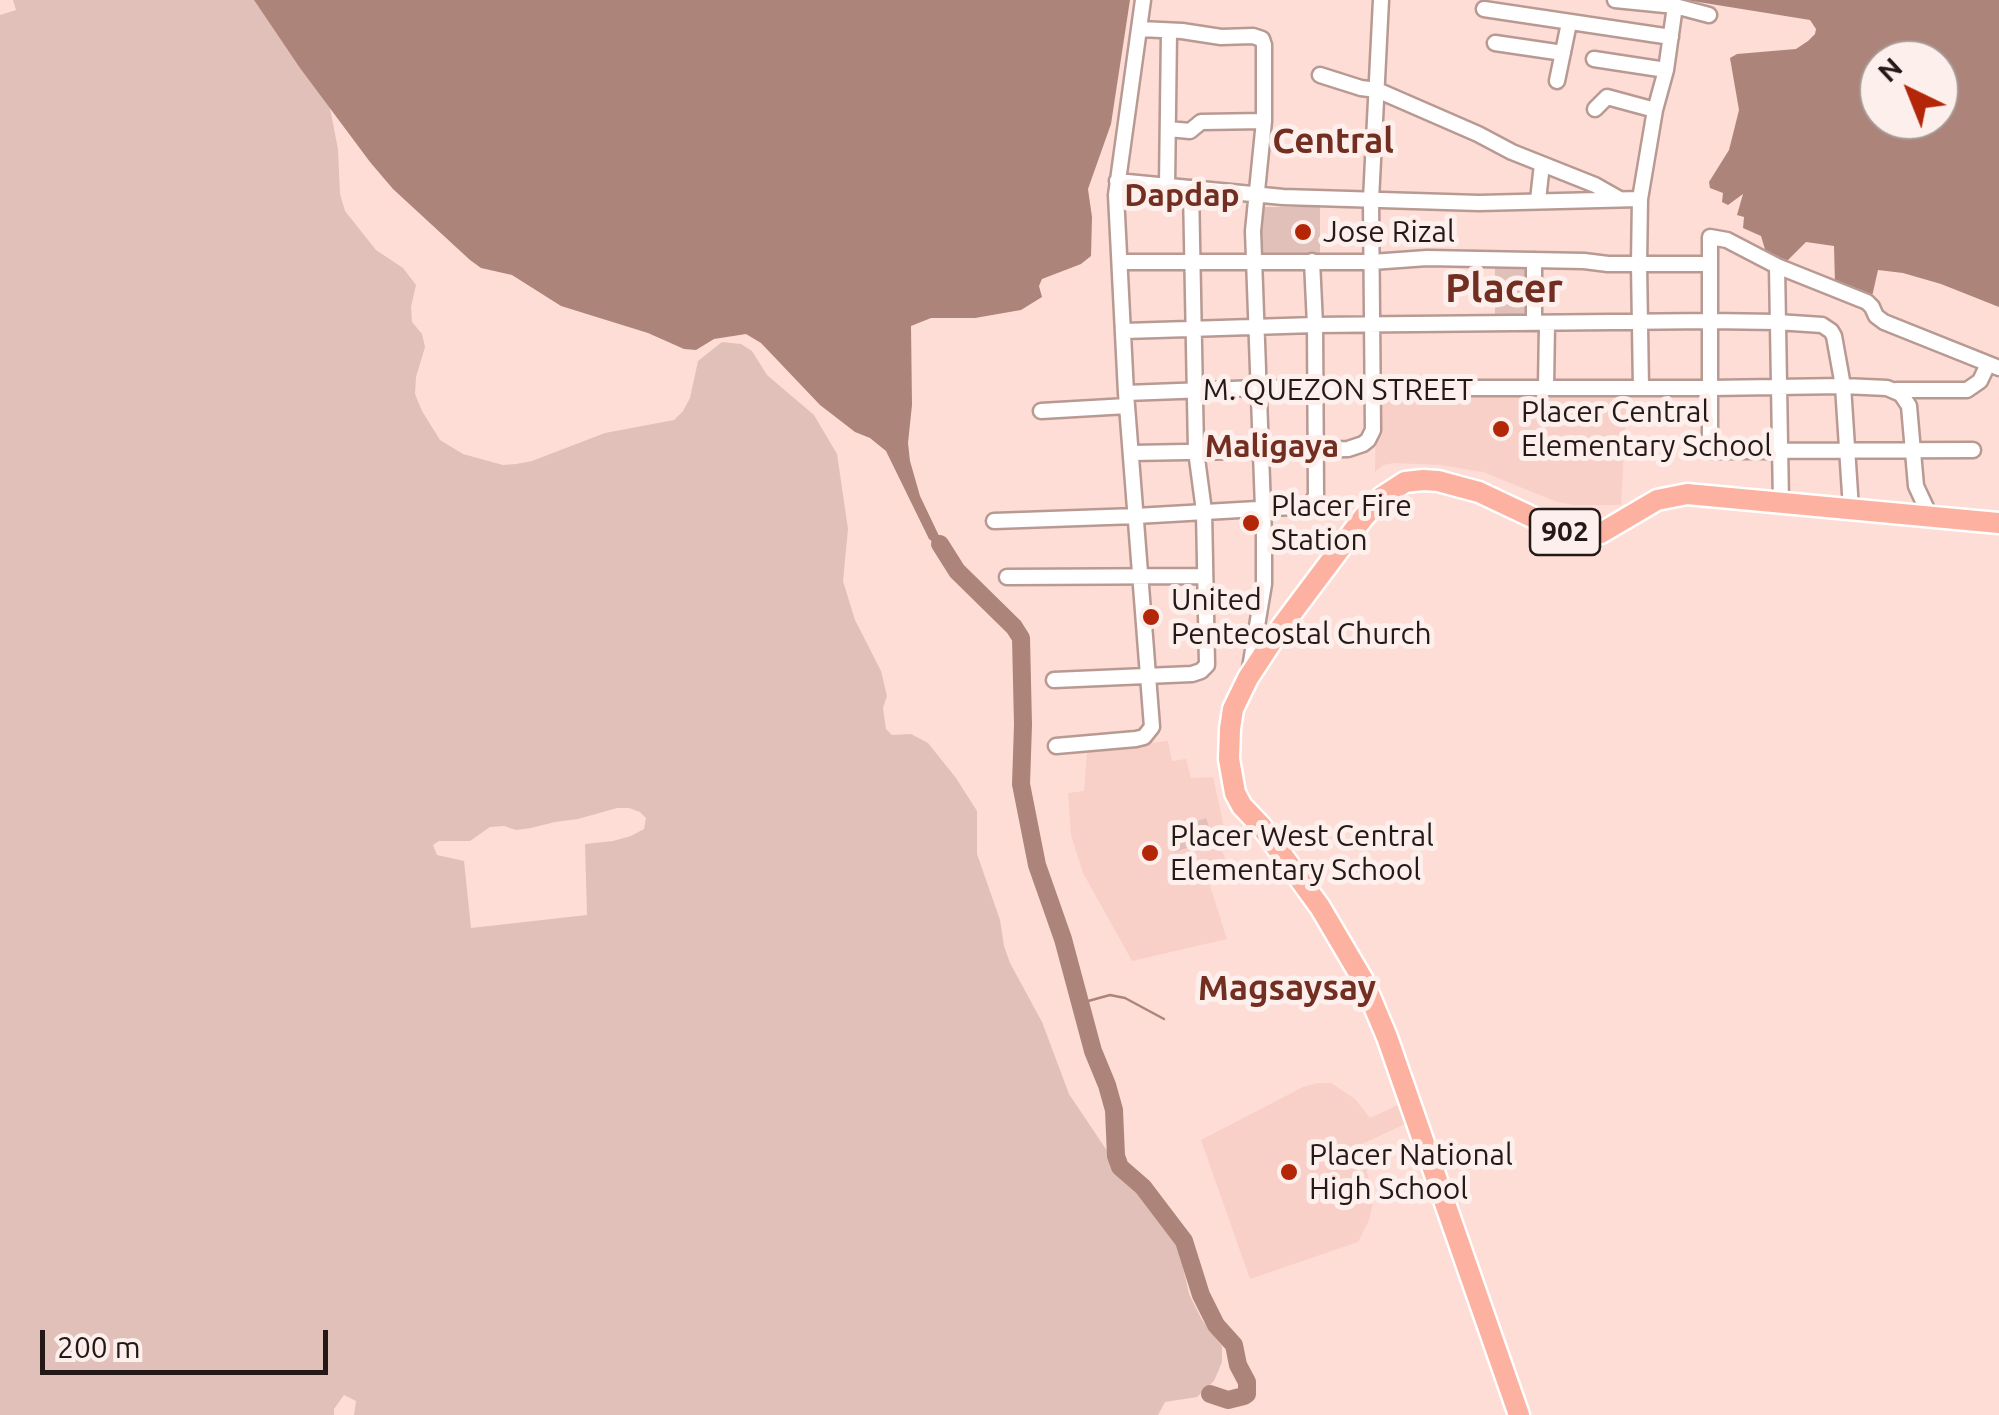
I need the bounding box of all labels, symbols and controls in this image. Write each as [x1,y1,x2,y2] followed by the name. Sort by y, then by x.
[1859,40,1959,140] north arrow
[1871,51,1908,88] text: N
[1272,120,1394,162] district label: Central
[1124,176,1240,214] district label: Dapdap
[1323,214,1455,250] place label: Jose Rizal
[1292,221,1314,243] marker: Jose Rizal
[1445,265,1563,313] district label: Placer
[1203,372,1473,408] street label: M. QUEZON STREET
[1521,394,1772,464] place label: Placer Central Elementary School
[1490,418,1512,440] marker: Placer Central Elementary School
[1205,427,1339,465] district label: Maligaya
[1271,488,1412,558] place label: Placer Fire Station
[1530,509,1600,555] road number: 902
[1240,512,1262,534] marker: Placer Fire Station
[1171,582,1432,652] place label: United Pentecostal Church
[1140,606,1162,628] marker: United Pentecostal Church
[1170,818,1434,888] place label: Placer West Central Elementary School
[1139,842,1161,864] marker: Placer West Central Elementary School
[1198,967,1376,1009] district label: Magsaysay
[1309,1137,1513,1208] place label: Placer National High School
[1278,1161,1300,1183] marker: Placer National High School
[45,1310,332,1372] scale bar
[57,1330,141,1364] text: 200 m

